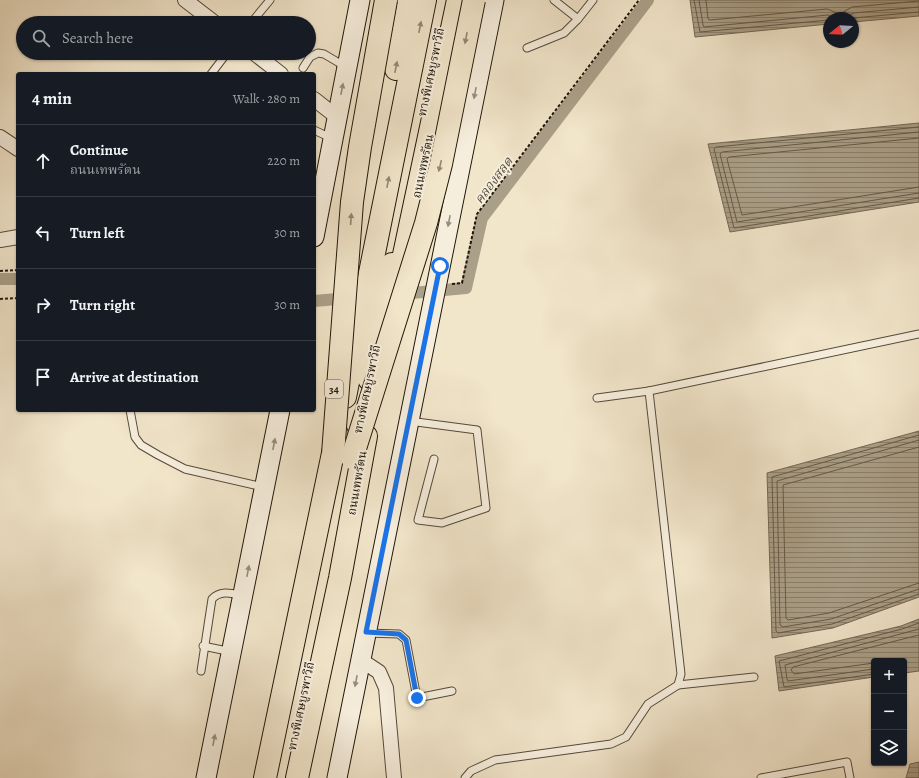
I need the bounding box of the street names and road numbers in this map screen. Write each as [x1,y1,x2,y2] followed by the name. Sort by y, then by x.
[414,26,448,118] street label: ทางพิเศษบูรพาวิถี
[408,132,438,200] street label: ถนนเทพรัตน
[350,343,384,435] street label: ทางพิเศษบูรพาวิถี
[325,380,343,398] road number: 34
[343,449,371,517] street label: ถนนเทพรัตน
[284,660,318,752] street label: ทางพิเศษบูรพาวิถี

